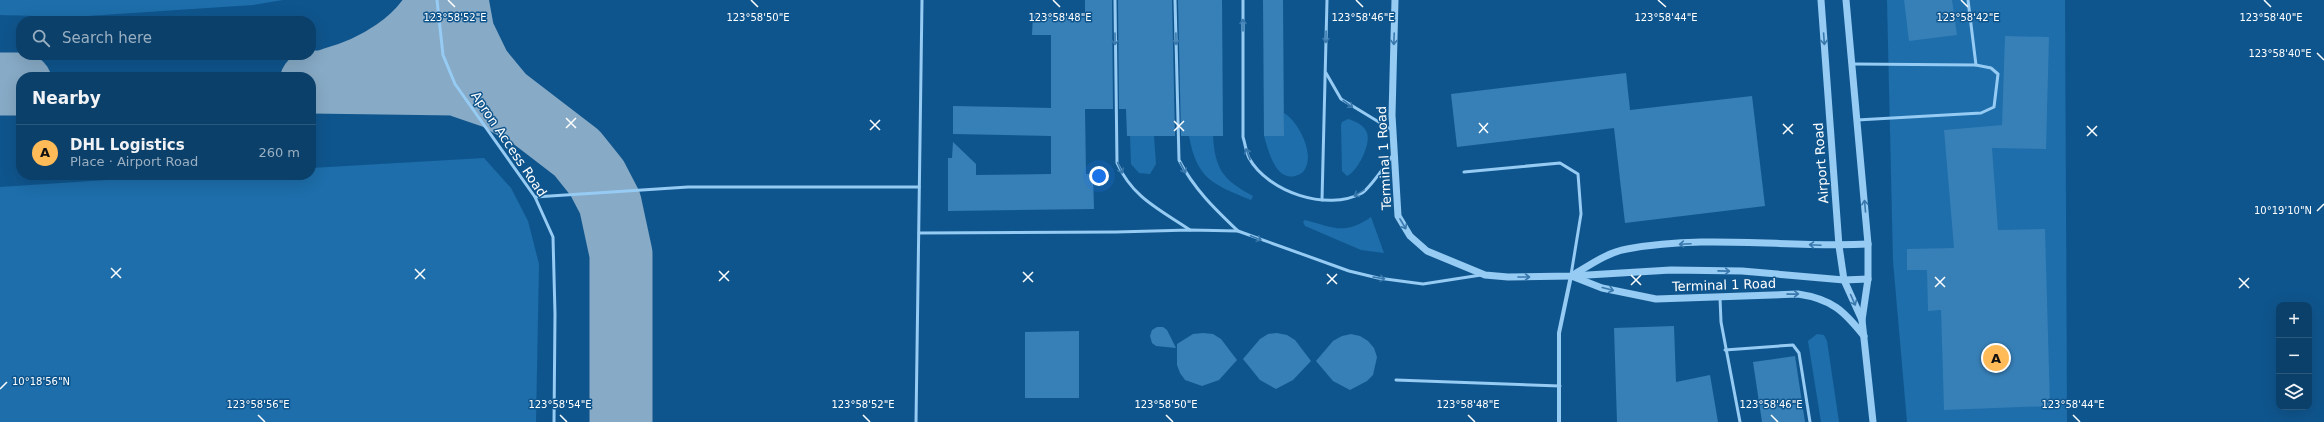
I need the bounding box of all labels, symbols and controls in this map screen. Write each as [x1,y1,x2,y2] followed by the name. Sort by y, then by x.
[423,12,487,23] text: 123°58'52"E
[726,12,790,23] text: 123°58'50"E
[1028,12,1092,23] text: 123°58'48"E
[1331,12,1395,23] text: 123°58'46"E
[1634,12,1698,23] text: 123°58'44"E
[1936,12,2000,23] text: 123°58'42"E
[2239,12,2303,23] text: 123°58'40"E
[16,16,316,60] search box
[1239,19,1247,32] one-way arrow
[30,27,52,49] icon: search
[62,29,152,47] text: Search here
[1322,30,1330,43] one-way arrow
[1111,32,1119,45] one-way arrow
[1172,32,1179,45] one-way arrow
[1390,32,1398,45] one-way arrow
[1820,32,1827,45] one-way arrow
[2248,48,2312,59] text: 123°58'40"E
[32,88,101,108] text: Nearby
[468,88,550,200] street label: Apron Access Road
[1343,100,1354,108] one-way arrow
[1374,106,1394,211] street label: Terminal 1 Road
[1811,122,1831,204] street label: Airport Road
[70,136,185,154] text: DHL Logistics
[40,145,50,160] text: A
[258,145,300,160] text: 260 m
[1244,148,1252,160] one-way arrow
[70,154,198,169] text: Place · Airport Road
[1117,162,1124,174] one-way arrow
[1180,162,1188,174] one-way arrow
[1089,166,1109,186] your location
[1353,190,1365,198] one-way arrow
[1861,199,1868,212] one-way arrow
[2254,205,2312,216] text: 10°19'10"N
[1399,218,1407,230] one-way arrow
[1249,235,1261,243] one-way arrow
[1679,241,1692,248] one-way arrow
[1809,241,1822,248] one-way arrow
[1717,267,1730,275] one-way arrow
[1517,273,1530,281] one-way arrow
[1372,274,1385,282] one-way arrow
[1671,276,1776,294] street label: Terminal 1 Road
[1601,286,1614,293] one-way arrow
[1786,290,1799,298] one-way arrow
[1850,294,1857,306] one-way arrow
[2276,302,2312,410] map controls
[2276,302,2312,338] button: +
[2276,338,2312,374] button: −
[1983,343,2009,373] pin: A
[2276,374,2312,410] button: layers
[12,376,70,387] text: 10°18'56"N
[226,399,290,410] text: 123°58'56"E
[528,399,592,410] text: 123°58'54"E
[831,399,895,410] text: 123°58'52"E
[1134,399,1198,410] text: 123°58'50"E
[1436,399,1500,410] text: 123°58'48"E
[1739,399,1803,410] text: 123°58'46"E
[2041,399,2105,410] text: 123°58'44"E

